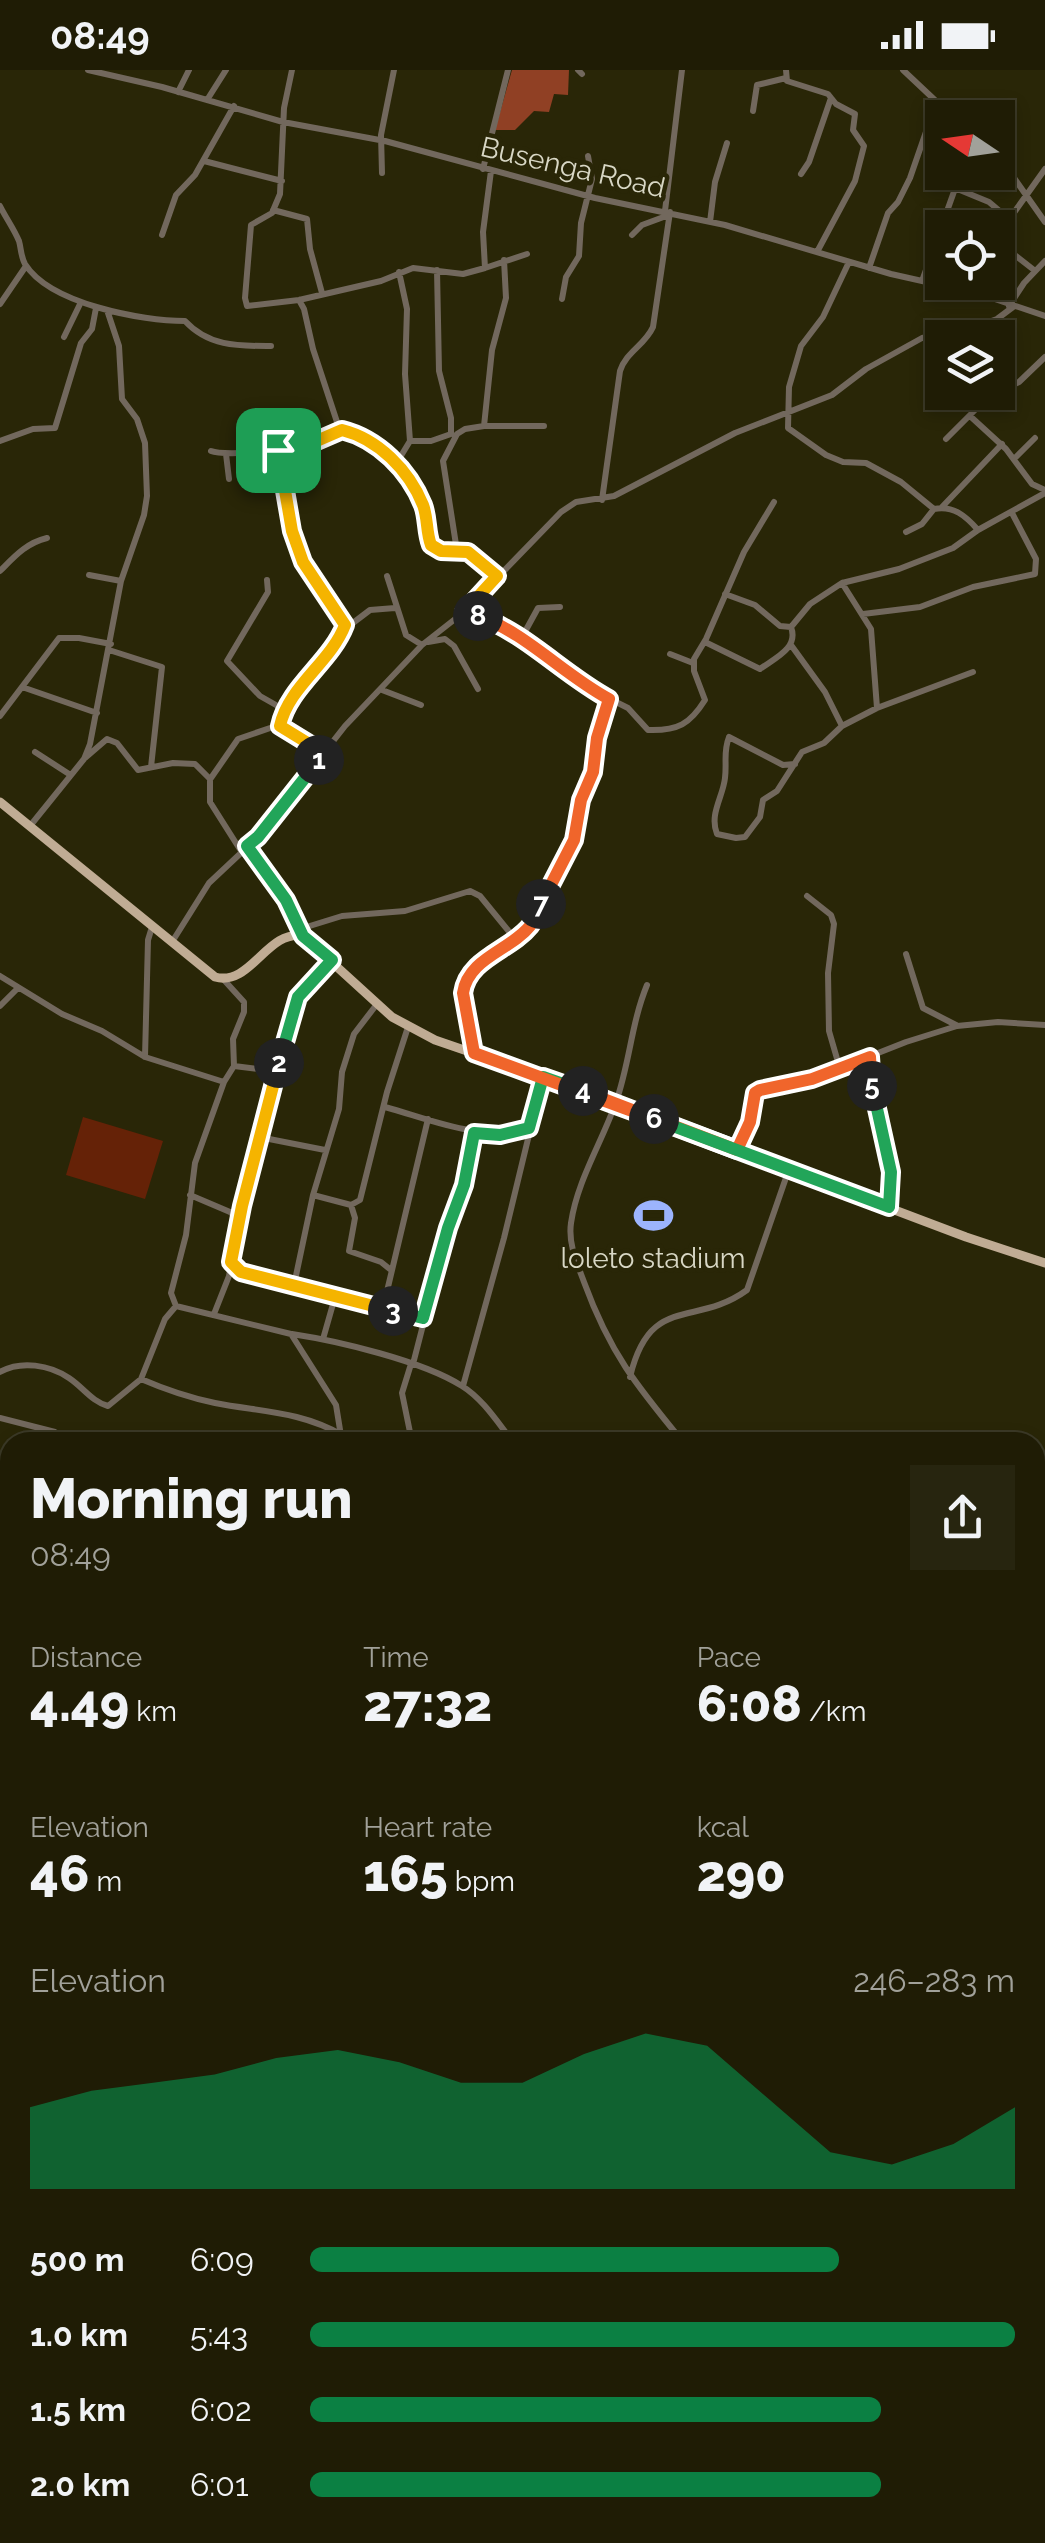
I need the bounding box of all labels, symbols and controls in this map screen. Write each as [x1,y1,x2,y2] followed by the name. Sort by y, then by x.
[50,13,150,58] text: 08:49
[925,100,1015,190] north arrow
[925,100,1015,410] map controls
[477,130,668,205] street label: Busenga Road
[925,210,1015,300] button: locate
[925,320,1015,410] button: layers
[236,408,321,493] pin
[251,423,306,478] icon: arrive
[453,591,503,641] pin: 8
[470,599,486,632] text: 8
[294,735,344,785] pin: 1
[312,743,326,776] text: 1
[516,879,566,929] pin: 7
[533,887,549,920] text: 7
[254,1038,304,1088] pin: 2
[271,1046,287,1079] text: 2
[847,1061,897,1111] pin: 5
[558,1066,608,1116] pin: 4
[864,1069,880,1102] text: 5
[575,1074,591,1107] text: 4
[629,1094,679,1144] pin: 6
[646,1102,663,1135] text: 6
[632,1195,674,1237] sports icon: loleto stadium
[560,1242,746,1275] place label: loleto stadium
[368,1286,418,1336] pin: 3
[385,1294,401,1327] text: 3
[910,1465,1015,1570] button: share
[30,1466,353,1531] text: Morning run
[30,1536,111,1573] text: 08:49
[30,1641,142,1674] text: Distance
[363,1641,429,1674] text: Time
[697,1641,761,1674] text: Pace
[30,1674,129,1733] text: 4.49
[363,1674,492,1733] text: 27:32
[697,1674,802,1733] text: 6:08
[129,1695,177,1728] text: km
[802,1695,866,1728] text: /km
[30,1811,149,1844] text: Elevation
[363,1811,492,1844] text: Heart rate
[697,1811,749,1844] text: kcal
[30,1844,89,1903] text: 46
[363,1844,448,1903] text: 165
[697,1844,786,1903] text: 290
[89,1865,122,1898] text: m
[448,1865,515,1898] text: bpm
[30,1962,166,1999] text: Elevation
[853,1962,1015,1999] text: 246–283 m
[30,2241,125,2278] text: 500 m
[190,2241,254,2278] text: 6:09
[30,2316,128,2353] text: 1.0 km
[190,2316,248,2353] text: 5:43
[30,2391,126,2428] text: 1.5 km
[190,2391,252,2428] text: 6:02
[30,2466,130,2503] text: 2.0 km
[190,2466,249,2503] text: 6:01

